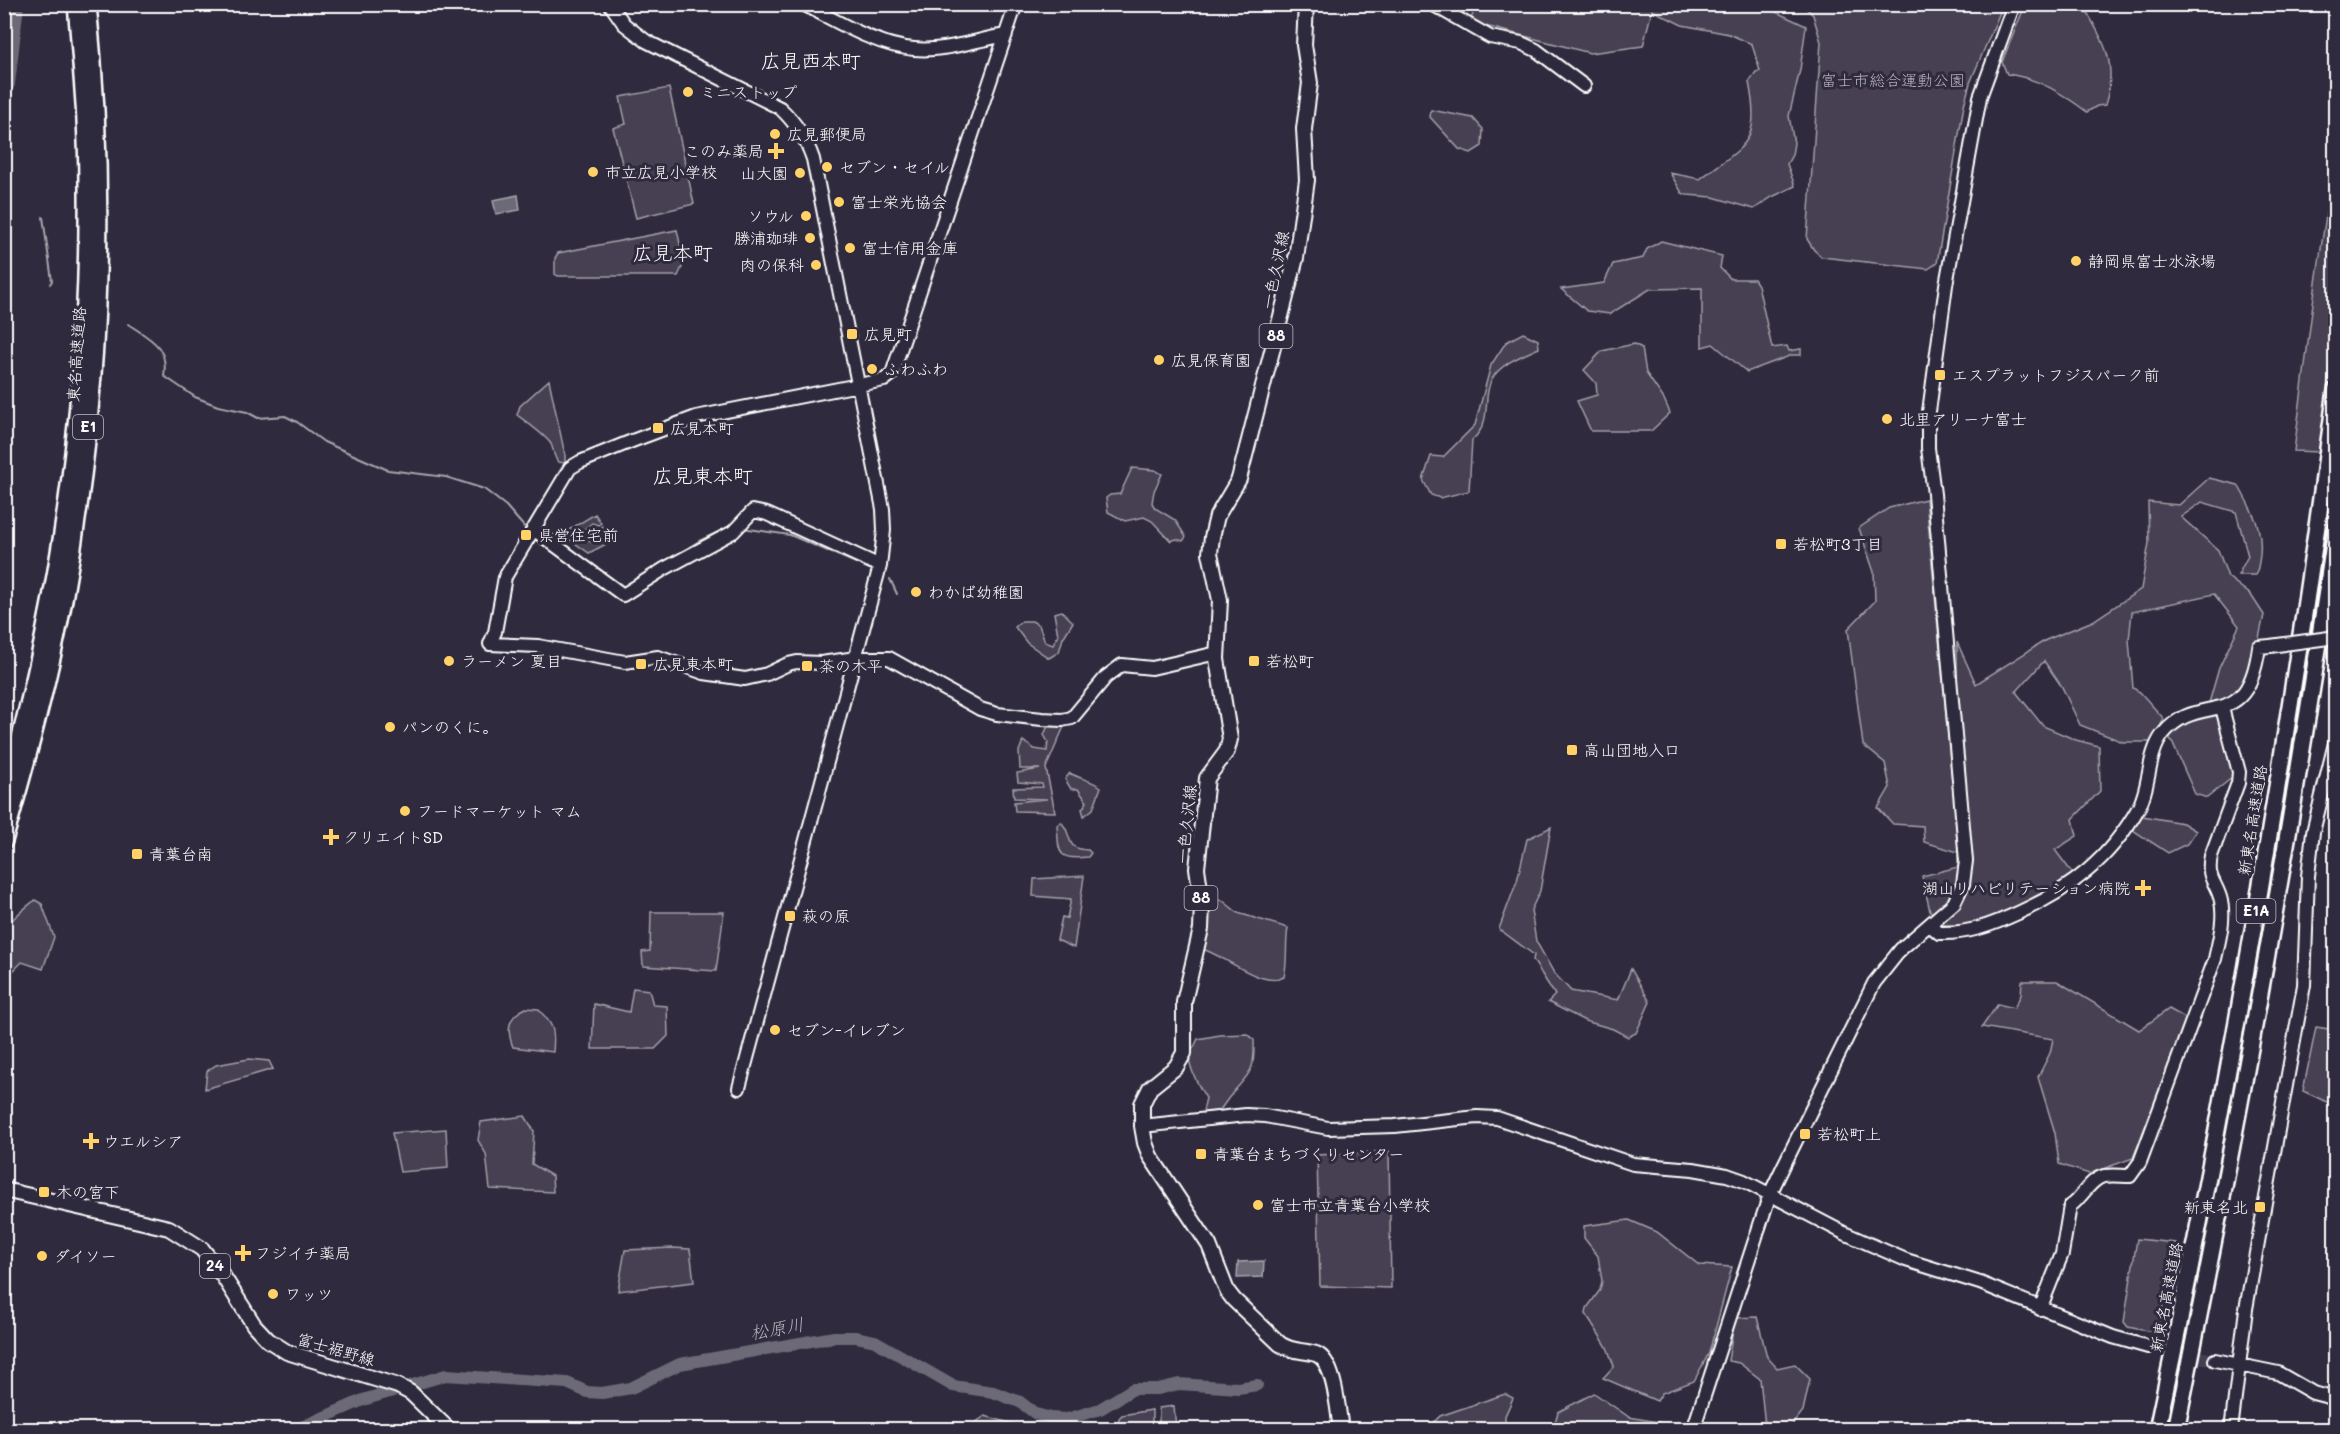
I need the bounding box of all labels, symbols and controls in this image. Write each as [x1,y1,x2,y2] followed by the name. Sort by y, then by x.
[761,47,861,73] district label: 広見西本町
[1821,69,1965,90] park label: 富士市総合運動公園
[700,81,798,102] place label: ミニストップ
[681,85,695,99] marker: ミニストップ
[787,123,867,144] place label: 広見郵便局
[768,127,782,141] marker: 広見郵便局
[684,140,764,161] place label: このみ薬局
[769,144,783,158] marker: このみ薬局
[839,156,950,177] place label: セブン・セイル
[820,160,834,174] marker: セブン・セイル
[605,161,717,182] place label: 市立広見小学校
[740,162,788,183] place label: 山大園
[586,165,600,179] marker: 市立広見小学校
[793,166,807,180] marker: 山大園
[851,191,947,212] place label: 富士栄光協会
[832,195,846,209] marker: 富士栄光協会
[747,205,794,226] place label: ソウル
[799,209,813,223] marker: ソウル
[734,227,798,248] place label: 勝浦珈琲
[1256,229,1293,311] street label: 一色久沢線
[803,231,817,245] marker: 勝浦珈琲
[862,237,958,258] place label: 富士信用金庫
[633,239,713,265] district label: 広見本町
[843,241,857,255] marker: 富士信用金庫
[2088,250,2216,271] place label: 静岡県富士水泳場
[740,254,804,275] place label: 肉の保科
[2069,254,2083,268] marker: 静岡県富士水泳場
[809,258,823,272] marker: 肉の保科
[62,305,89,403] street label: 東名高速道路
[864,323,912,344] place label: 広見町
[1260,324,1292,348] road number: 88
[845,327,859,341] marker: 広見町
[1171,349,1251,370] place label: 広見保育園
[1152,353,1166,367] marker: 広見保育園
[884,358,948,379] place label: ふわふわ
[865,362,879,376] marker: ふわふわ
[1952,364,2159,385] place label: エスプラットフジスパーク前
[1933,368,1947,382] marker: エスプラットフジスパーク前
[1899,408,2027,429] place label: 北里アリーナ富士
[1880,412,1894,426] marker: 北里アリーナ富士
[73,415,103,439] road number: E1
[670,417,734,438] place label: 広見本町
[651,421,665,435] marker: 広見本町
[653,462,753,488] district label: 広見東本町
[538,524,618,545] place label: 県営住宅前
[519,528,533,542] marker: 県営住宅前
[1793,533,1882,554] place label: 若松町3丁目
[1774,537,1788,551] marker: 若松町3丁目
[928,581,1024,602] place label: わかば幼稚園
[909,585,923,599] marker: わかば幼稚園
[461,650,562,671] place label: ラーメン 夏目
[1266,650,1314,671] place label: 若松町
[653,653,733,674] place label: 広見東本町
[442,654,456,668] marker: ラーメン 夏目
[1247,654,1261,668] marker: 若松町
[819,655,883,676] place label: 茶の木平
[634,657,648,671] marker: 広見東本町
[800,659,814,673] marker: 茶の木平
[402,716,498,737] place label: パンのくに。
[383,720,397,734] marker: パンのくに。
[1584,739,1680,760] place label: 高山団地入口
[1565,743,1579,757] marker: 高山団地入口
[2232,763,2271,877] street label: 新東名高速道路
[1171,783,1200,865] street label: 一色久沢線
[417,800,582,821] place label: フードマーケット マム
[398,804,412,818] marker: フードマーケット マム
[343,826,443,847] place label: クリエイトSD
[324,830,338,844] marker: クリエイトSD
[149,843,213,864] place label: 青葉台南
[130,847,144,861] marker: 青葉台南
[1922,877,2130,898] place label: 湖山リハビリテーション病院
[2134,879,2152,897] marker: 湖山リハビリテーション病院
[1184,886,1218,910] road number: 88
[2236,899,2276,923] road number: E1A
[802,905,850,926] place label: 萩の原
[783,909,797,923] marker: 萩の原
[787,1019,906,1040] place label: セブン-イレブン
[768,1023,782,1037] marker: セブン-イレブン
[1817,1123,1881,1144] place label: 若松町上
[1798,1127,1812,1141] marker: 若松町上
[103,1130,183,1151] place label: ウエルシア
[84,1134,98,1148] marker: ウエルシア
[1213,1143,1404,1164] place label: 青葉台まちづくりセンター
[1194,1147,1208,1161] marker: 青葉台まちづくりセンター
[56,1181,120,1202] place label: 木の宮下
[37,1185,51,1199] marker: 木の宮下
[1270,1194,1430,1215] place label: 富士市立青葉台小学校
[2184,1196,2248,1217] place label: 新東名北
[1251,1198,1265,1212] marker: 富士市立青葉台小学校
[2253,1200,2267,1214] marker: 新東名北
[2145,1240,2187,1354] street label: 新東名高速道路
[255,1242,351,1263] place label: フジイチ薬局
[54,1245,116,1266] place label: ダイソー
[236,1246,250,1260] marker: フジイチ薬局
[35,1249,49,1263] marker: ダイソー
[200,1254,230,1278] road number: 24
[285,1283,333,1304] place label: ワッツ
[266,1287,280,1301] marker: ワッツ
[748,1312,805,1345] water label: 松原川
[295,1327,377,1370] street label: 富士裾野線

